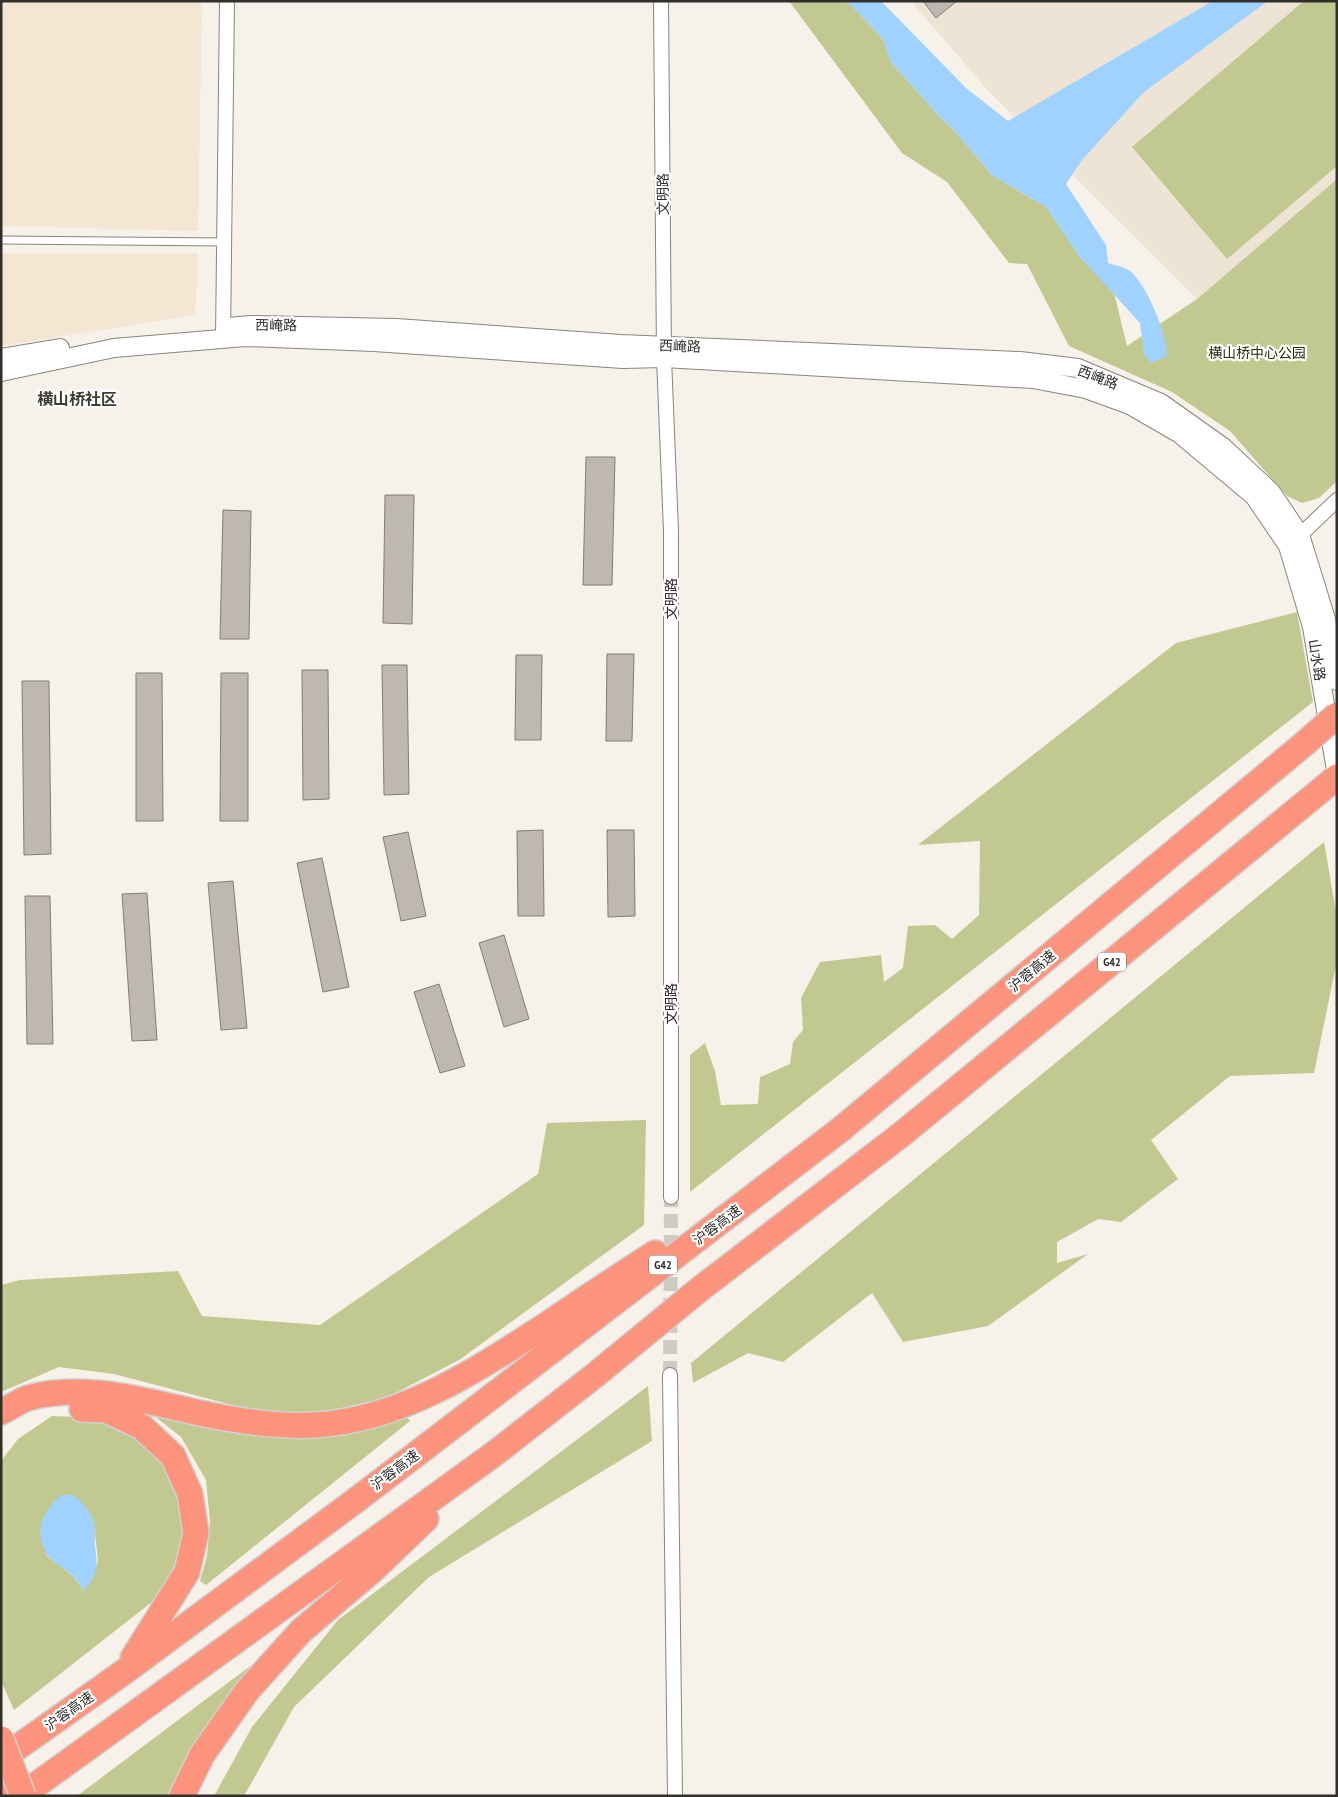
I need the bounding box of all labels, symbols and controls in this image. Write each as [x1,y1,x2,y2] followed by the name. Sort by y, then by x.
[654,173,672,215] street label: 文明路
[255,316,297,334] street label: 西崦路
[659,336,701,356] street label: 西崦路
[1208,344,1306,362] park label: 横山桥中心公园
[1075,361,1121,393] street label: 西崦路
[37,389,117,409] district label: 横山桥社区
[662,578,680,620] street label: 文明路
[1305,638,1329,682] street label: 山水路
[1005,946,1059,996] street label: 沪蓉高速
[1098,952,1126,972] road number: G42
[662,983,680,1025] street label: 文明路
[689,1201,745,1249] street label: 沪蓉高速
[649,1256,677,1274] road number: G42
[367,1446,423,1494] street label: 沪蓉高速
[41,1688,97,1734] street label: 沪蓉高速

